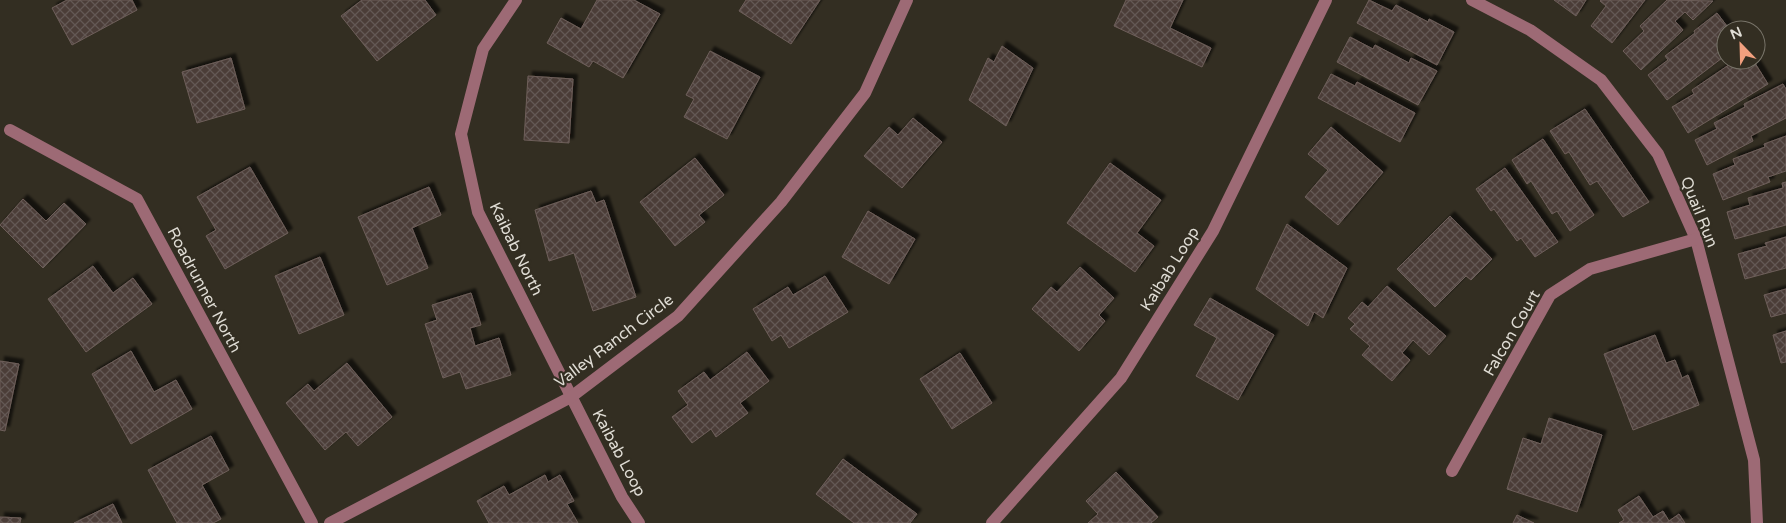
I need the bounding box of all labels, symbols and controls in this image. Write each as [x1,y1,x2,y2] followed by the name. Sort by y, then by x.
[1716,20,1766,70] north arrow
[1728,23,1745,44] text: N
[1676,174,1722,250] street label: Quail Run
[485,199,547,299] street label: Kaibab North
[1136,223,1204,315] street label: Kaibab Loop
[162,224,246,356] street label: Roadrunner North
[1479,286,1545,380] street label: Falcon Court
[550,290,678,392] street label: Valley Ranch Circle
[588,406,650,500] street label: Kaibab Loop

